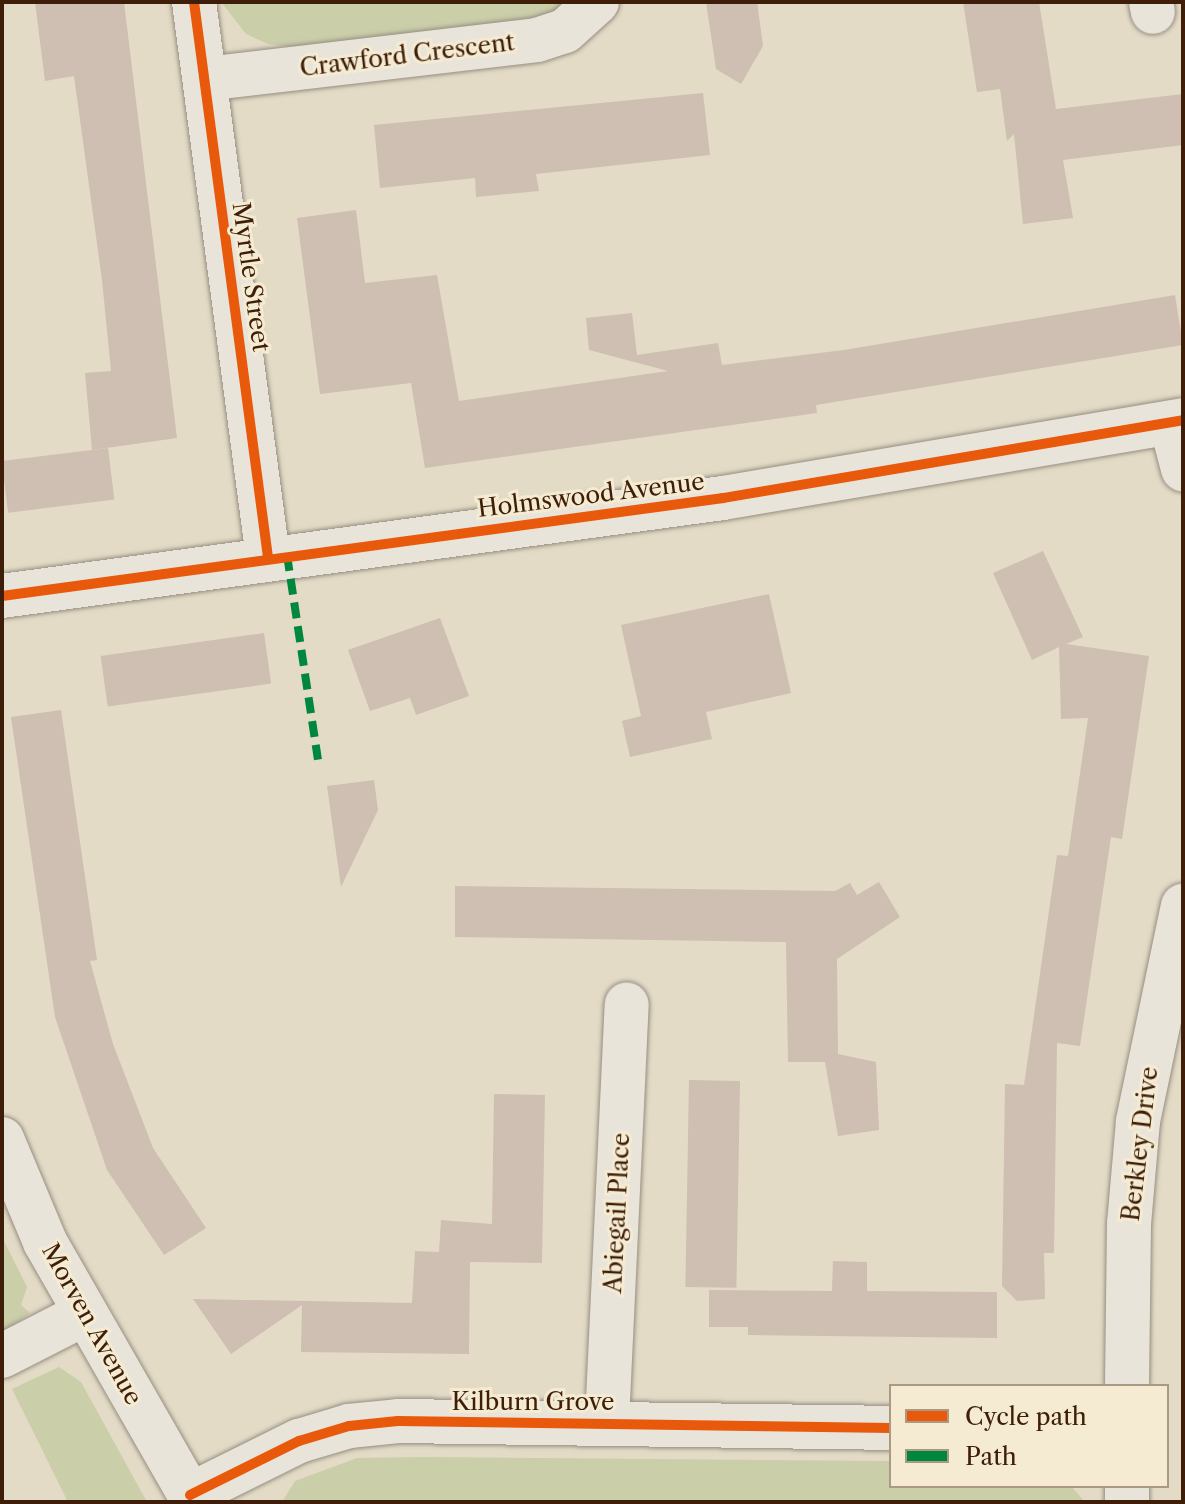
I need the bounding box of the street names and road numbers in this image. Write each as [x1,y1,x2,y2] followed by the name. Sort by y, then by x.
[298,28,516,82] street label: Crawford Crescent
[226,200,276,354] street label: Myrtle Street
[475,467,707,523] street label: Holmswood Avenue
[1116,1065,1164,1223] street label: Berkley Drive
[598,1132,636,1294] street label: Abiegail Place
[36,1238,148,1410] street label: Morven Avenue
[452,1388,614,1416] street label: Kilburn Grove

